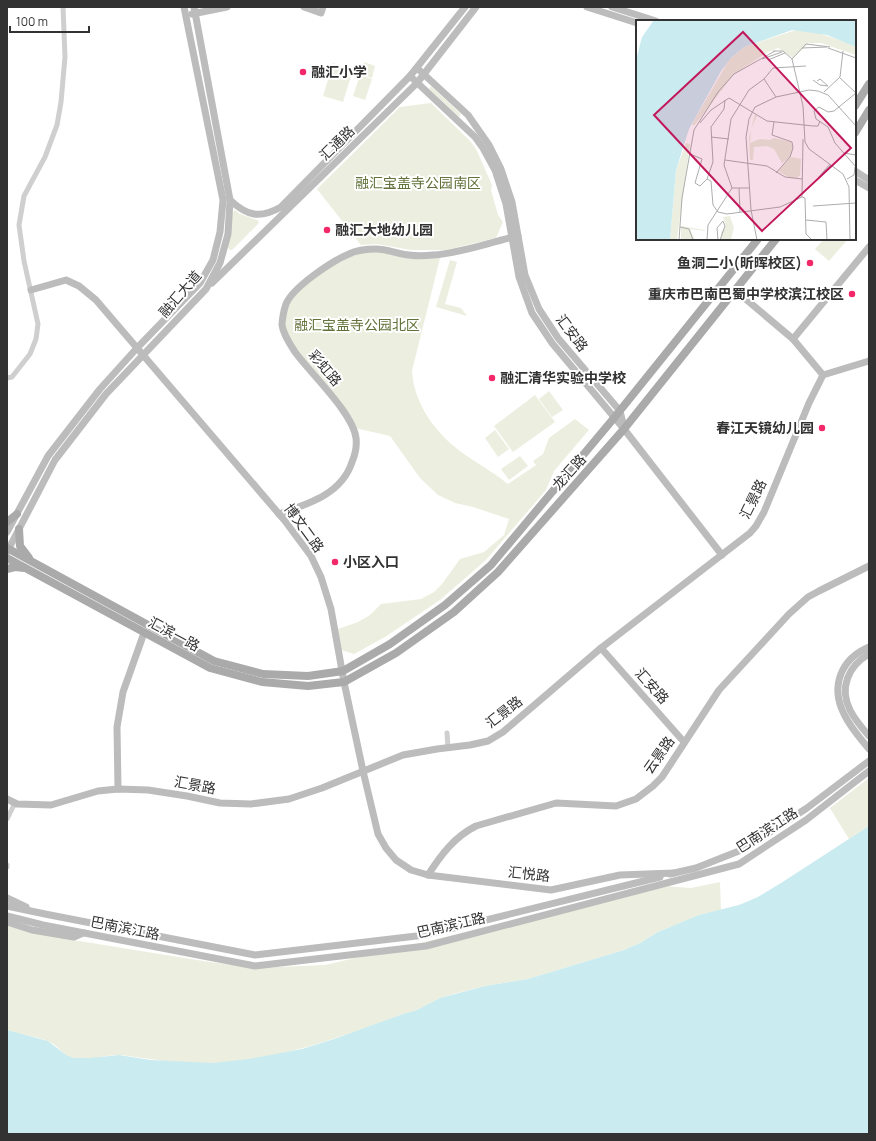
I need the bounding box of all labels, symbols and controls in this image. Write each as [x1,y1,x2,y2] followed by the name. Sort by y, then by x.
[10,8,89,34] scale bar
[16,13,48,30] text: 100 m
[636,20,856,240] inset map
[311,62,367,81] place label: 融汇小学
[298,67,308,77] marker: 融汇小学
[315,121,358,164] street label: 汇通路
[355,173,481,192] park label: 融汇宝盖寺公园南区
[335,220,433,239] place label: 融汇大地幼儿园
[322,225,332,235] marker: 融汇大地幼儿园
[677,253,802,272] place label: 鱼洞二小(昕晖校区)
[805,258,815,268] marker: 鱼洞二小(昕晖校区)
[154,266,205,321] street label: 融汇大道
[648,284,844,303] place label: 重庆市巴南巴蜀中学校滨江校区
[847,289,857,299] marker: 重庆市巴南巴蜀中学校滨江校区
[552,310,593,355] street label: 汇安路
[294,315,420,334] park label: 融汇宝盖寺公园北区
[305,345,346,390] street label: 彩虹路
[500,368,626,387] place label: 融汇清华实验中学校
[487,373,497,383] marker: 融汇清华实验中学校
[716,418,814,437] place label: 春江天镜幼儿园
[817,423,827,433] marker: 春江天镜幼儿园
[548,450,590,494] street label: 龙汇路
[735,476,770,522] street label: 汇景路
[280,499,329,556] street label: 博文二路
[343,552,399,571] place label: 小区入口
[330,557,340,567] marker: 小区入口
[145,612,203,655] street label: 汇滨一路
[631,664,673,708] street label: 汇安路
[481,691,526,732] street label: 汇景路
[639,732,678,777] street label: 云景路
[173,772,217,798] street label: 汇景路
[732,803,801,857] street label: 巴南滨江路
[507,862,551,885] street label: 汇悦路
[415,907,487,942] street label: 巴南滨江路
[89,912,161,944] street label: 巴南滨江路

